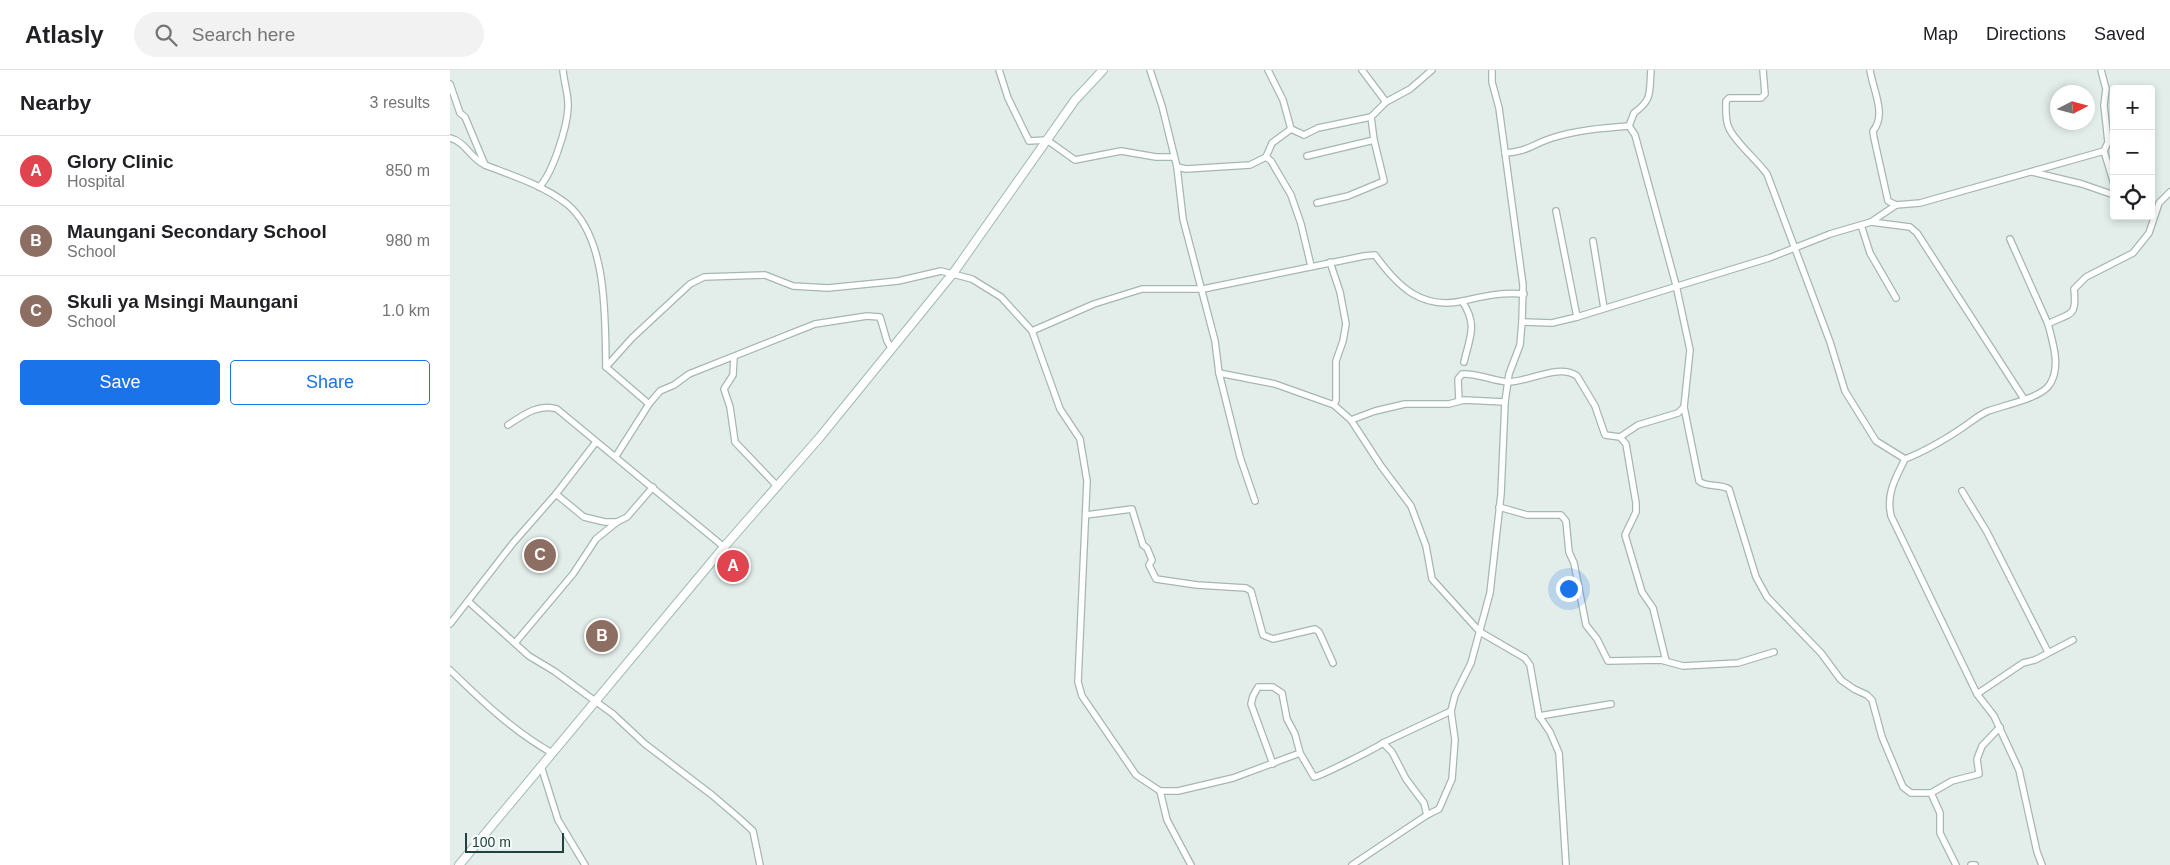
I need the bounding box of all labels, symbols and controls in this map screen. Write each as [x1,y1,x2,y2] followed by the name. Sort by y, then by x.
[134,12,484,57] search box
[25,21,104,48] text: Atlasly
[152,21,180,49] icon: search
[192,24,295,45] text: Search here
[1923,24,1958,44] text: Map
[1986,24,2066,44] text: Directions
[2094,24,2145,44] text: Saved
[2050,85,2095,130] north arrow
[2110,85,2155,220] map controls
[2110,85,2155,130] button: +
[20,91,91,114] text: Nearby
[370,94,430,111] text: 3 results
[2110,130,2155,175] button: −
[67,151,174,172] text: Glory Clinic
[30,162,42,179] text: A
[386,162,430,179] text: 850 m
[67,173,125,190] text: Hospital
[2110,175,2155,220] button: locate
[67,221,327,242] text: Maungani Secondary School
[30,232,42,249] text: B
[386,232,430,249] text: 980 m
[67,243,116,260] text: School
[67,291,298,312] text: Skuli ya Msingi Maungani
[30,302,42,319] text: C
[382,302,430,319] text: 1.0 km
[67,313,116,330] text: School
[20,360,220,405] button: Save
[230,360,430,405] button: Share
[524,536,556,574] pin: C
[717,547,749,585] pin: A
[1556,576,1582,602] your location
[586,617,618,655] pin: B
[465,830,564,853] scale bar
[472,834,511,850] text: 100 m

